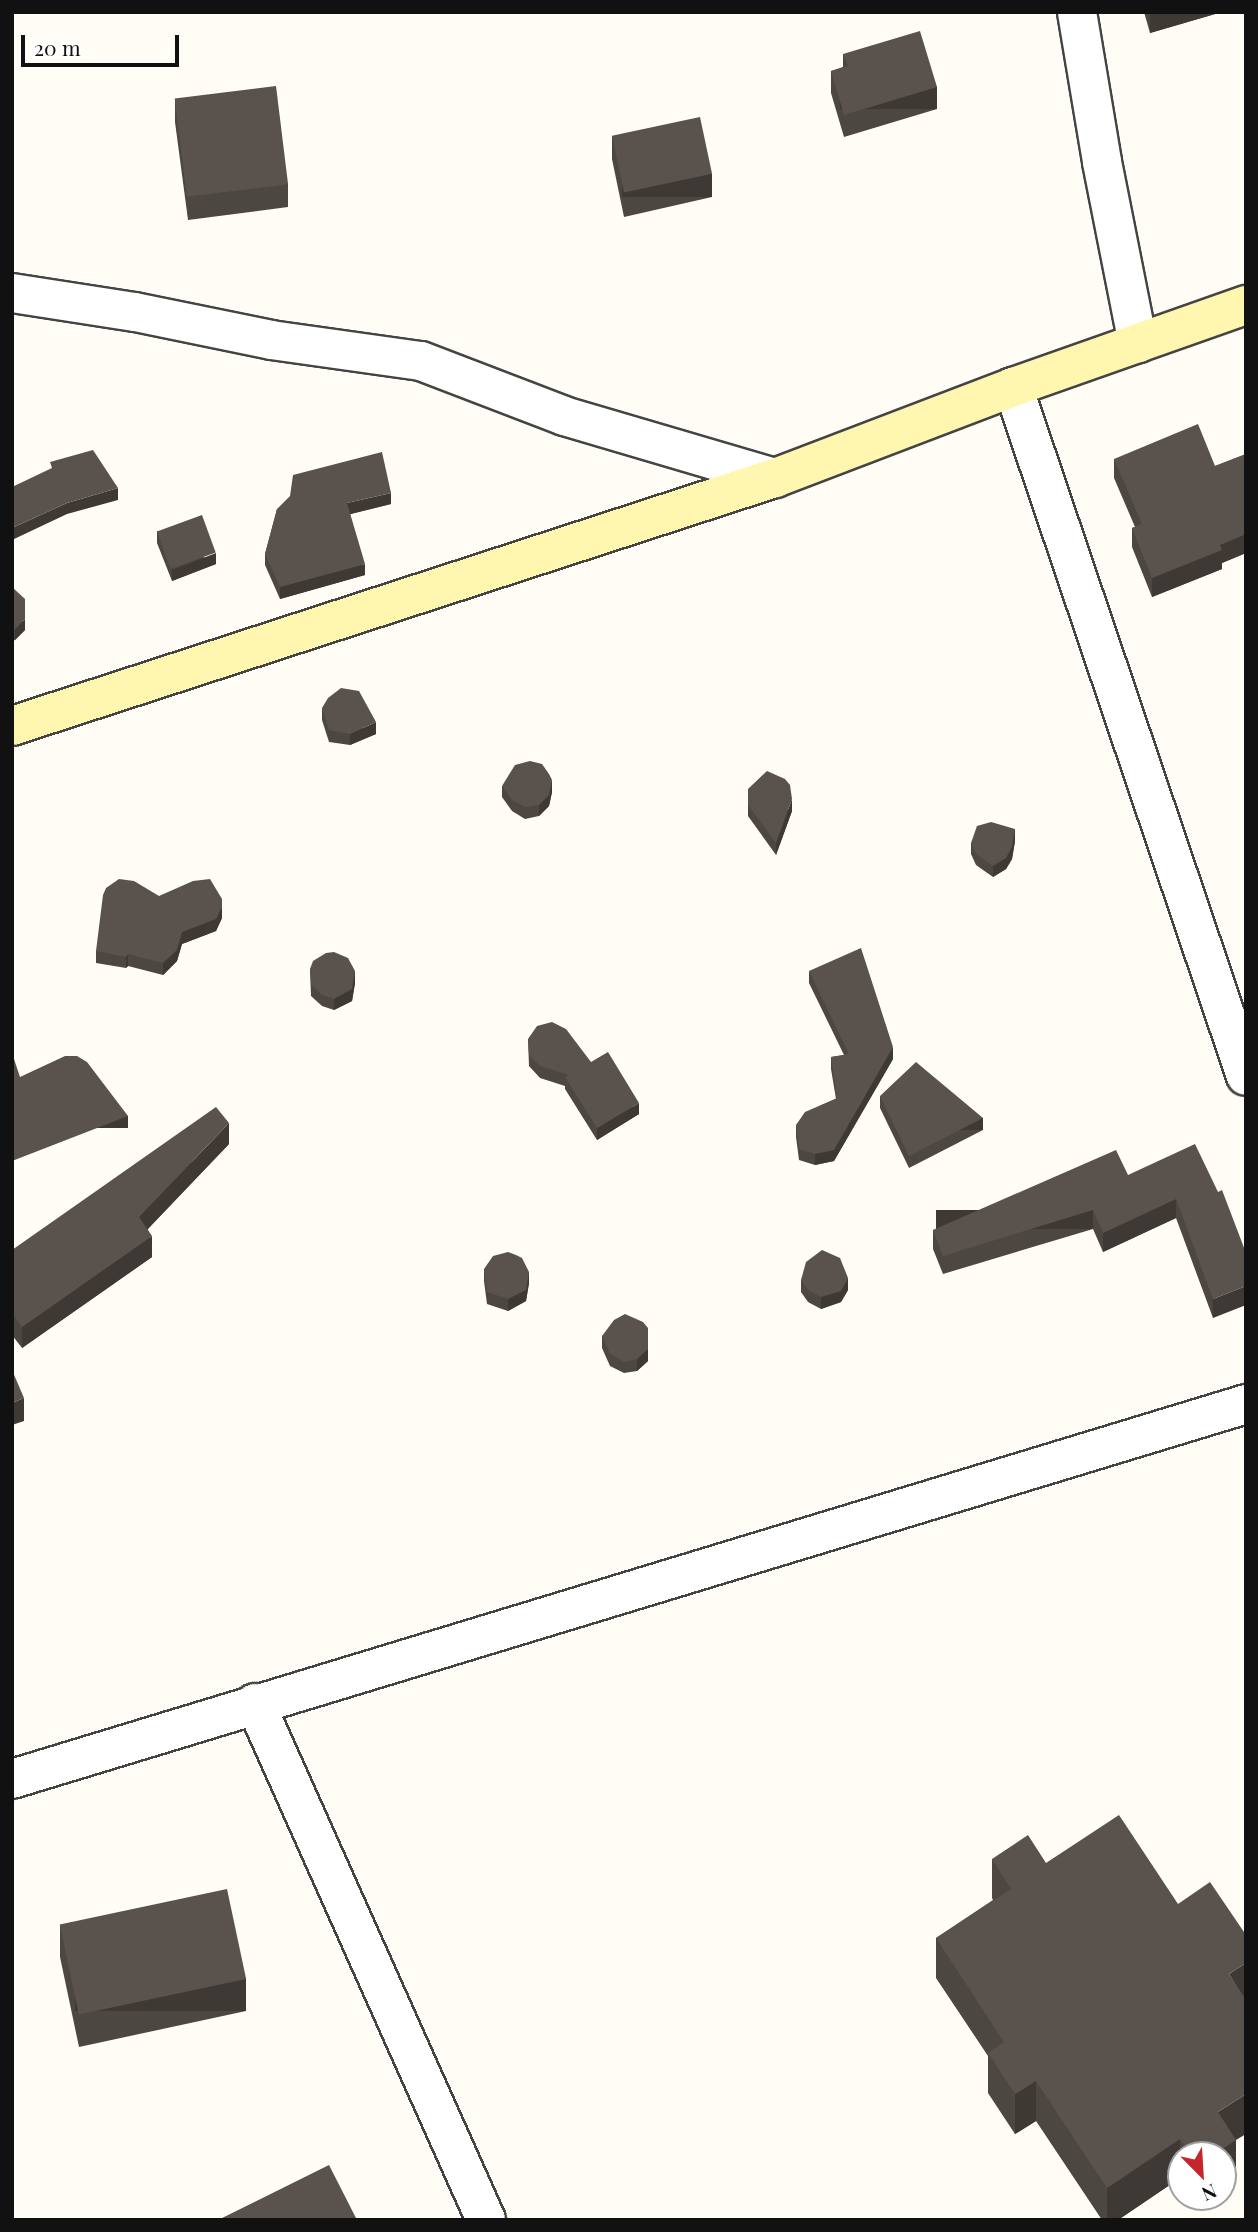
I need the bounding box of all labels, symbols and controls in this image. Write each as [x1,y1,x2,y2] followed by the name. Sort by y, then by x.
[24,21,182,65] scale bar
[34,33,81,61] text: 20 m
[1167,2141,1237,2211] north arrow
[1198,2179,1221,2208] text: N

